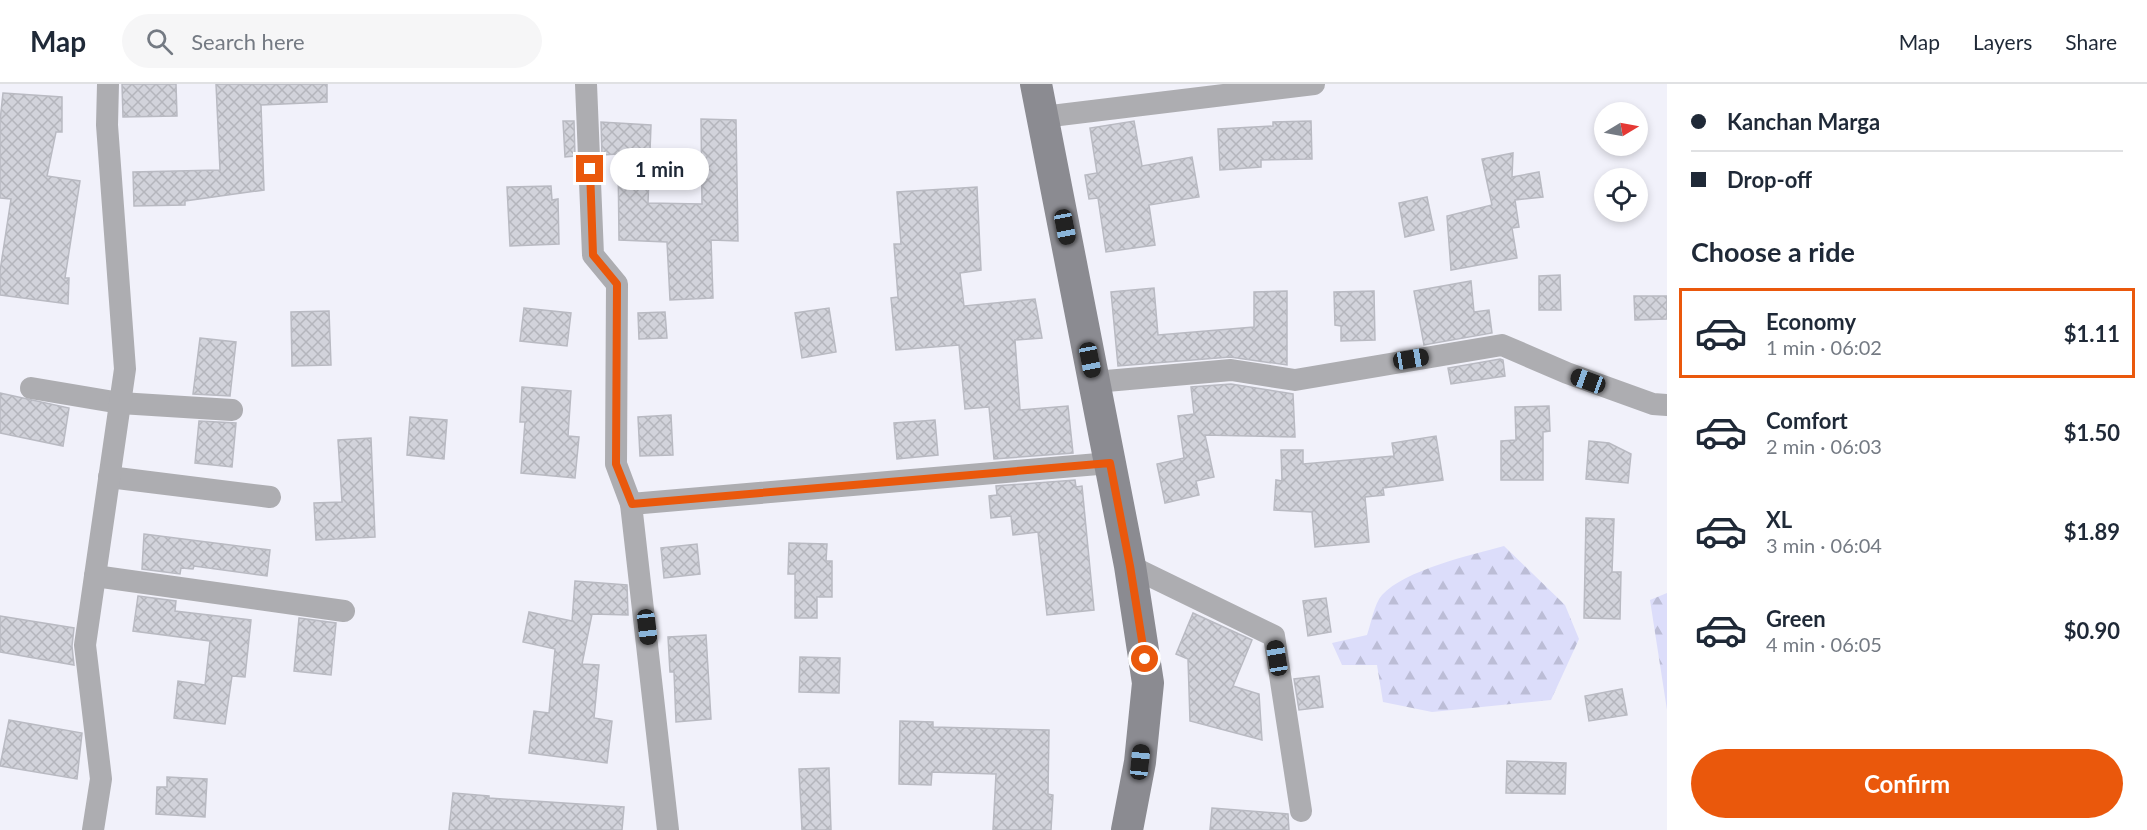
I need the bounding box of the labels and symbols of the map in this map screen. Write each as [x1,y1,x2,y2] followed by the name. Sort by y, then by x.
[1594,102,1648,156] north arrow
[611,148,710,190] callout: 1 min
[576,155,603,182] route end
[1053,208,1077,246] car
[1078,341,1102,379] car
[1392,347,1430,371] car
[1568,366,1608,396] car
[636,608,658,646] car
[1265,639,1289,677] car
[1131,645,1158,672] route start
[1129,743,1151,781] car

